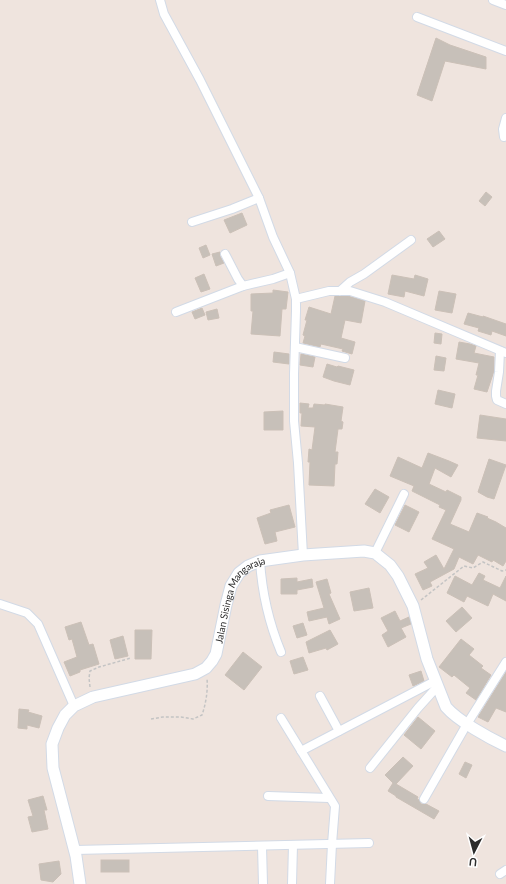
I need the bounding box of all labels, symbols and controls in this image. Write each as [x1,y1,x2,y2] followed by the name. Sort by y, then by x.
[212,554,266,644] street label: Jalan Sisinga Mangaraja
[454,832,494,872] north arrow
[468,856,478,869] text: U

